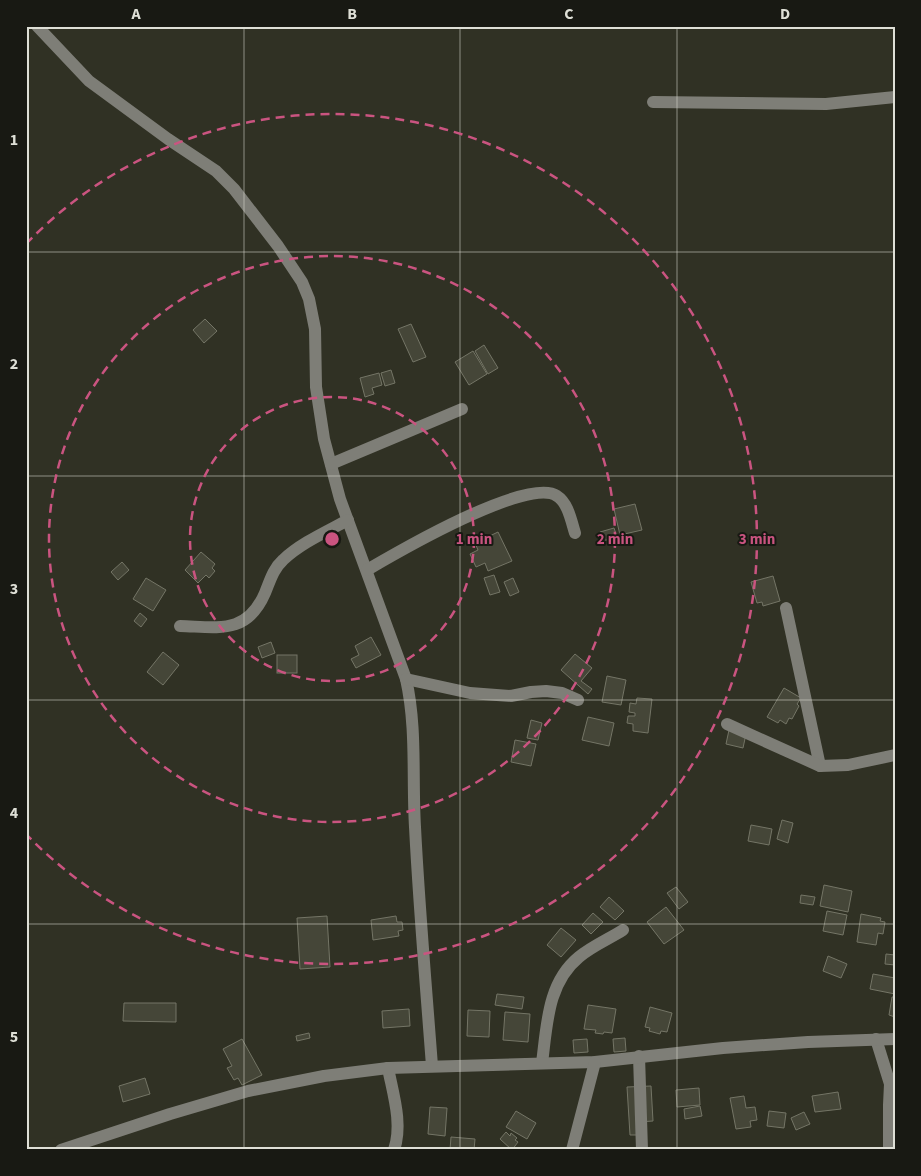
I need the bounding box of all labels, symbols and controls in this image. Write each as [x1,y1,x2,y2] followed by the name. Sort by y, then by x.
[130,3,141,25] text: A
[347,3,357,25] text: B
[564,3,574,25] text: C
[780,3,790,25] text: D
[10,129,18,151] text: 1
[10,353,18,375] text: 2
[456,529,492,550] text: 1 min
[597,529,633,550] text: 2 min
[739,529,775,550] text: 3 min
[323,530,341,548] centre of rings
[10,578,18,600] text: 3
[10,802,19,824] text: 4
[10,1026,18,1048] text: 5

